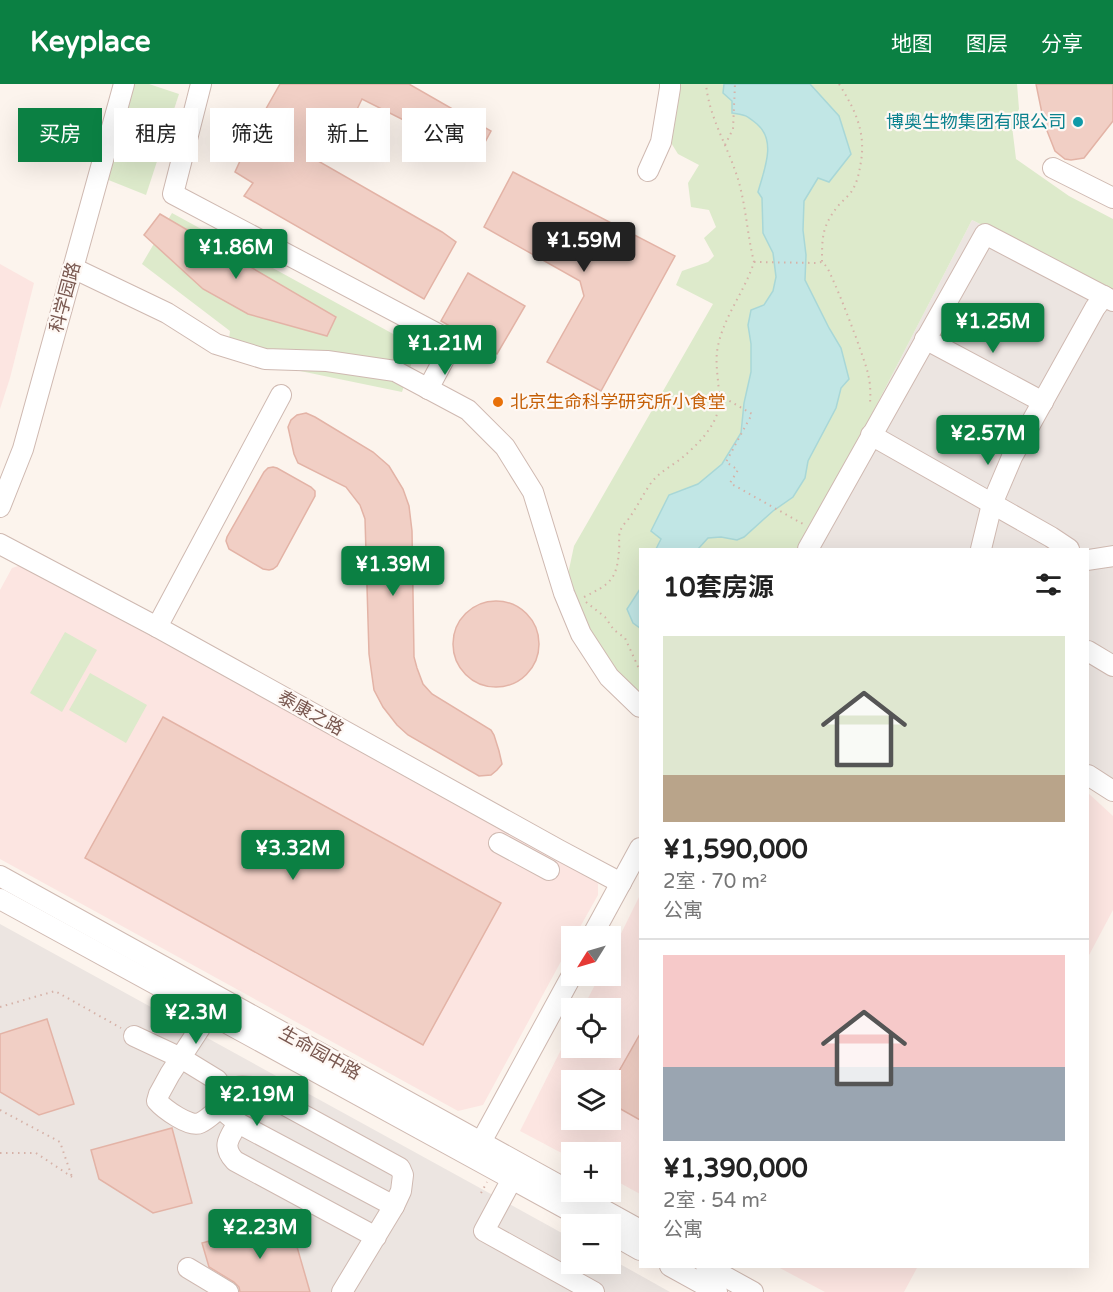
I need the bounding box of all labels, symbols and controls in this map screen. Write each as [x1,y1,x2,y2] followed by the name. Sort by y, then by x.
[30,25,151,59] text: Keyplace
[891,32,933,57] text: 地图
[966,32,1008,57] text: 图层
[1041,32,1083,57] text: 分享
[18,108,102,162] chip: 买房
[114,108,198,162] chip: 租房
[210,108,294,162] chip: 筛选
[306,108,390,162] chip: 新上
[402,108,486,162] chip: 公寓
[886,111,1066,133] place label: 博奥生物集团有限公司
[1071,115,1085,129] marker: 博奥生物集团有限公司
[535,222,633,273] pin: ¥1.59M
[187,229,285,280] pin: ¥1.86M
[546,229,622,253] text: ¥1.59M
[198,236,274,260] text: ¥1.86M
[45,259,85,335] street label: 科学园路
[944,303,1042,354] pin: ¥1.25M
[955,310,1031,334] text: ¥1.25M
[396,325,494,376] pin: ¥1.21M
[407,332,483,356] text: ¥1.21M
[510,391,726,413] place label: 北京生命科学研究所小食堂
[491,395,505,409] marker: 北京生命科学研究所小食堂
[939,415,1037,466] pin: ¥2.57M
[950,422,1026,446] text: ¥2.57M
[344,546,442,597] pin: ¥1.39M
[355,553,431,577] text: ¥1.39M
[1032,568,1065,601] icon: filters
[663,572,774,603] text: 10套房源
[810,675,918,783] icon: home
[274,686,348,740] street label: 泰康之路
[244,830,342,881] pin: ¥3.32M
[663,834,808,865] text: ¥1,590,000
[255,837,331,861] text: ¥3.32M
[663,870,767,894] text: 2室 · 70 m²
[663,899,703,923] text: 公寓
[561,926,621,986] north arrow
[561,926,621,1274] map controls
[154,994,238,1045] pin: ¥2.3M
[810,994,918,1102] icon: home
[561,998,621,1058] button: locate
[165,1001,227,1025] text: ¥2.3M
[275,1022,365,1084] street label: 生命园中路
[561,1070,621,1130] button: layers
[208,1076,306,1127] pin: ¥2.19M
[219,1083,295,1107] text: ¥2.19M
[561,1142,621,1202] button: +
[663,1153,808,1184] text: ¥1,390,000
[663,1189,767,1213] text: 2室 · 54 m²
[211,1209,309,1260] pin: ¥2.23M
[561,1214,621,1274] button: −
[222,1216,298,1240] text: ¥2.23M
[663,1218,703,1242] text: 公寓

